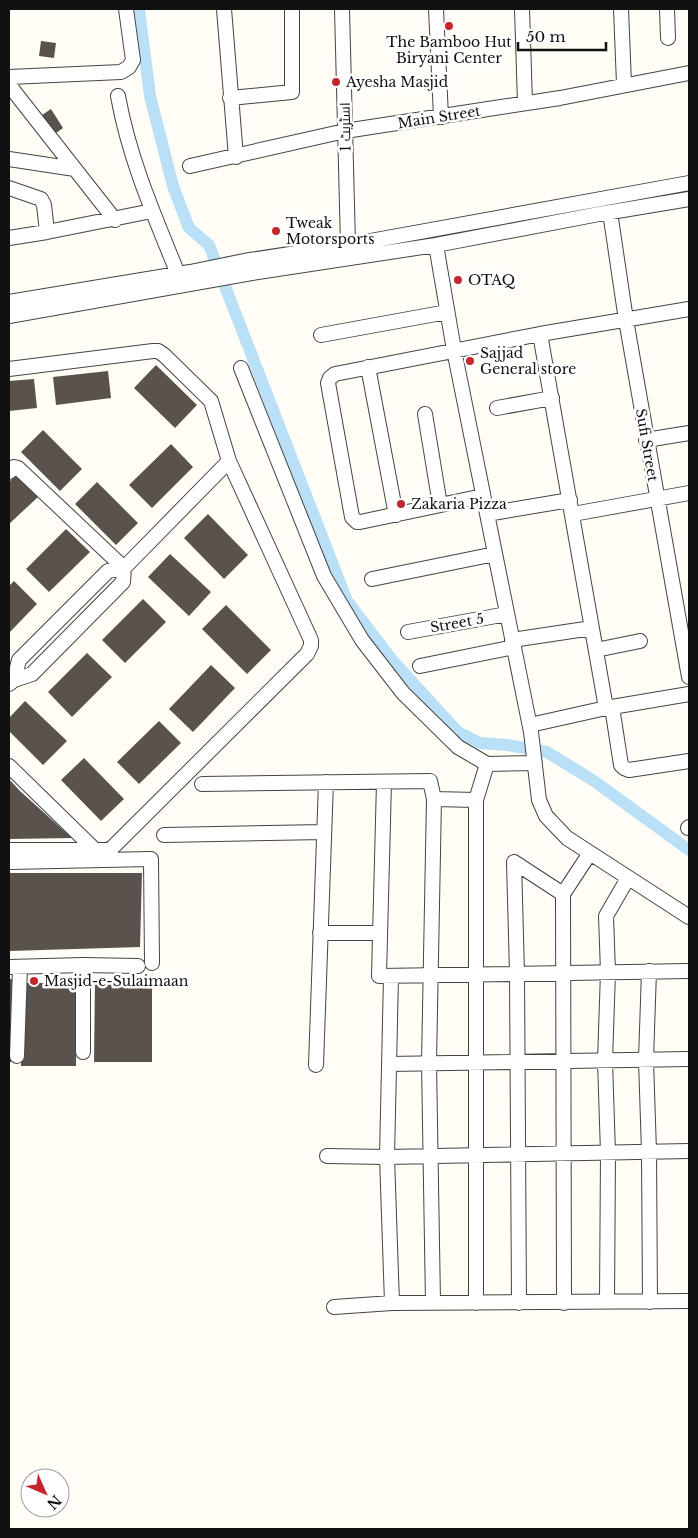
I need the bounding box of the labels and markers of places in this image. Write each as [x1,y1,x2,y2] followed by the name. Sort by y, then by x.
[443,20,455,32] marker: The Bamboo Hut Biryani Center
[386,33,512,67] place label: The Bamboo Hut Biryani Center
[345,73,449,91] place label: Ayesha Masjid
[330,76,342,88] marker: Ayesha Masjid
[286,214,375,248] place label: Tweak Motorsports
[270,225,282,237] marker: Tweak Motorsports
[468,271,516,289] place label: OTAQ
[452,274,464,286] marker: OTAQ
[480,344,576,378] place label: Sajjad General store
[464,355,476,367] marker: Sajjad General store
[411,495,507,513] place label: Zakaria Pizza
[395,498,407,510] marker: Zakaria Pizza
[44,972,189,990] place label: Masjid-e-Sulaimaan
[28,975,40,987] marker: Masjid-e-Sulaimaan

